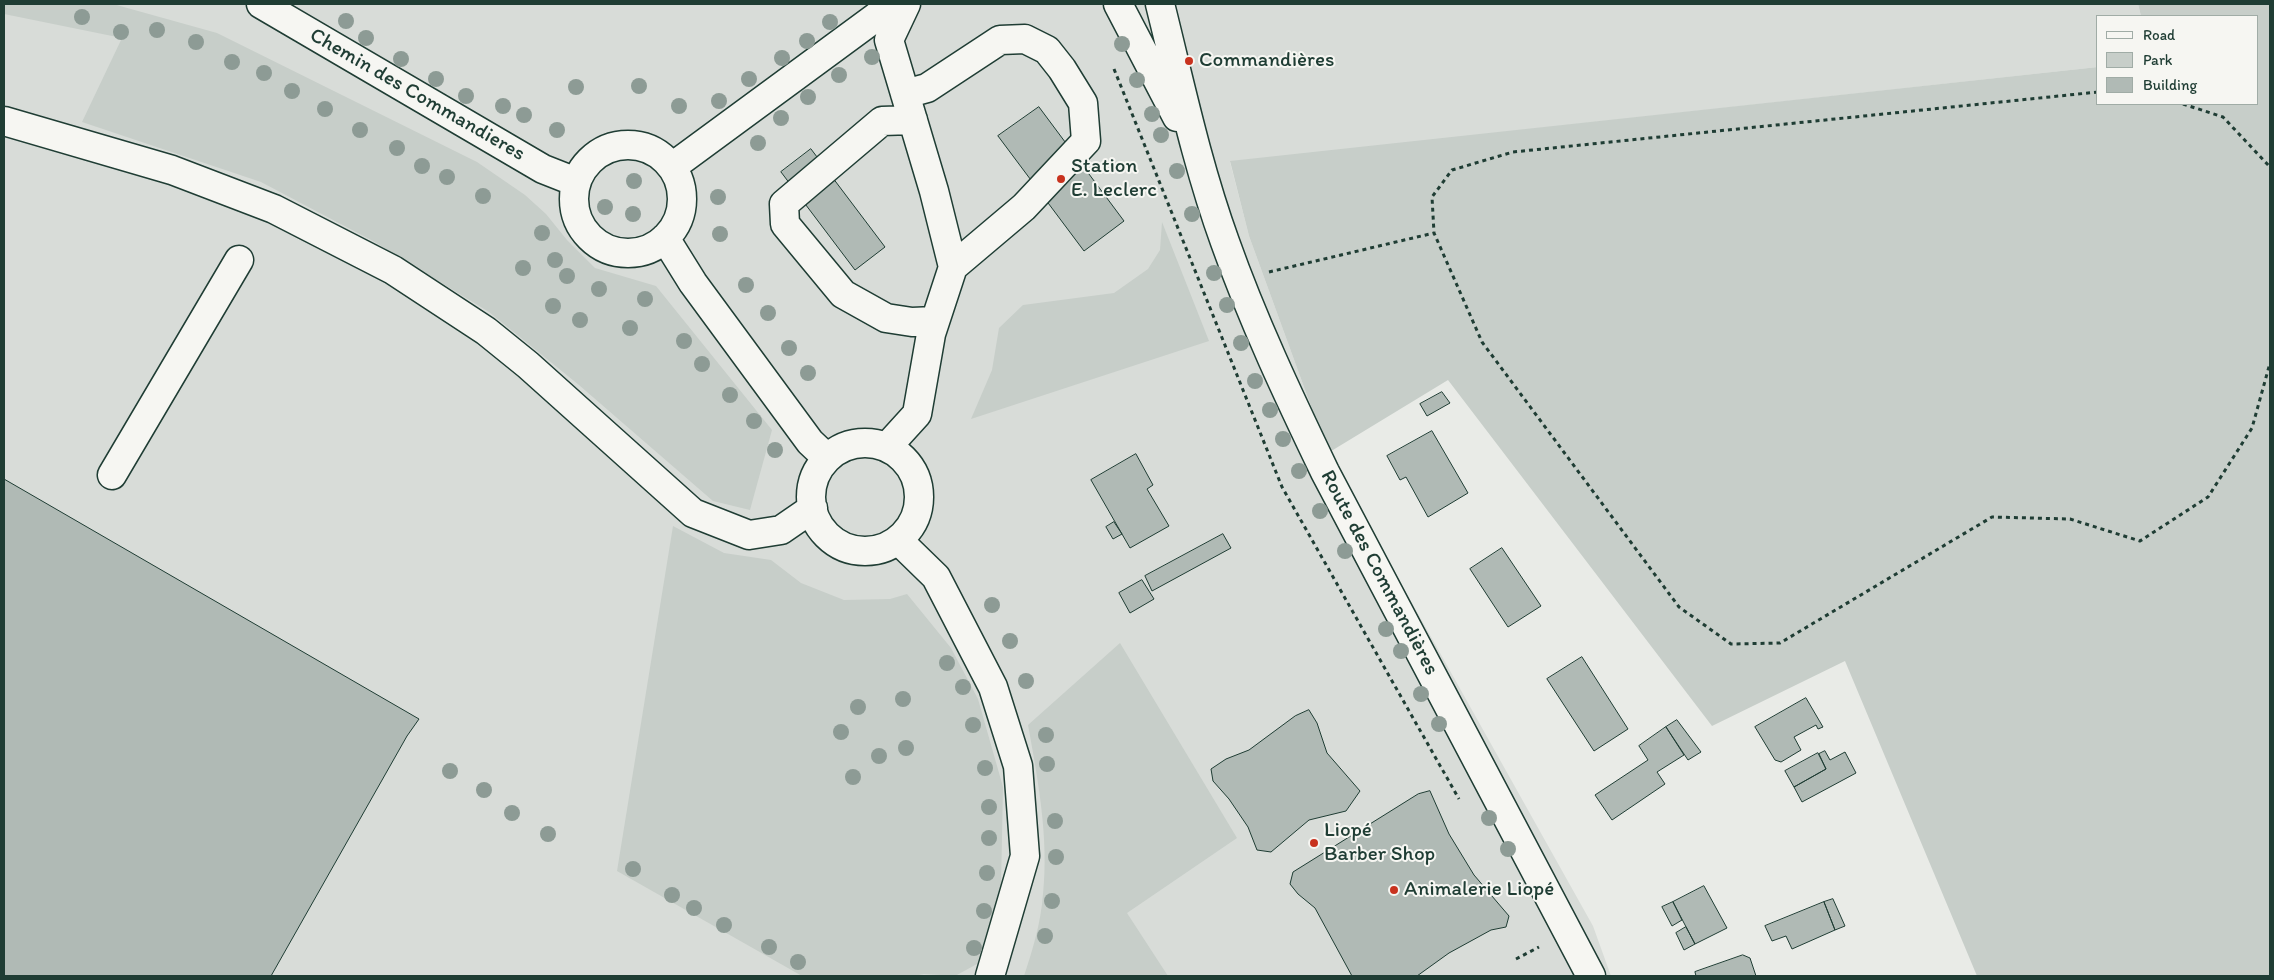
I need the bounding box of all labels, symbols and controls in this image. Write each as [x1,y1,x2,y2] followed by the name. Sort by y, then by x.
[2096,15,2259,105] legend
[305,23,529,167] street label: Chemin des Commandieres
[2143,26,2175,44] text: Road
[1199,48,1334,74] place label: Commandières
[2143,51,2173,69] text: Park
[1183,55,1195,67] marker: Commandières
[2143,76,2197,94] text: Building
[1071,154,1157,204] place label: Station E. Leclerc
[1055,173,1067,185] marker: Station E. Leclerc
[1314,466,1444,680] street label: Route des Commandières
[1324,818,1435,868] place label: Liopé Barber Shop
[1308,837,1320,849] marker: Liopé Barber Shop
[1404,877,1554,903] place label: Animalerie Liopé
[1388,884,1400,896] marker: Animalerie Liopé

